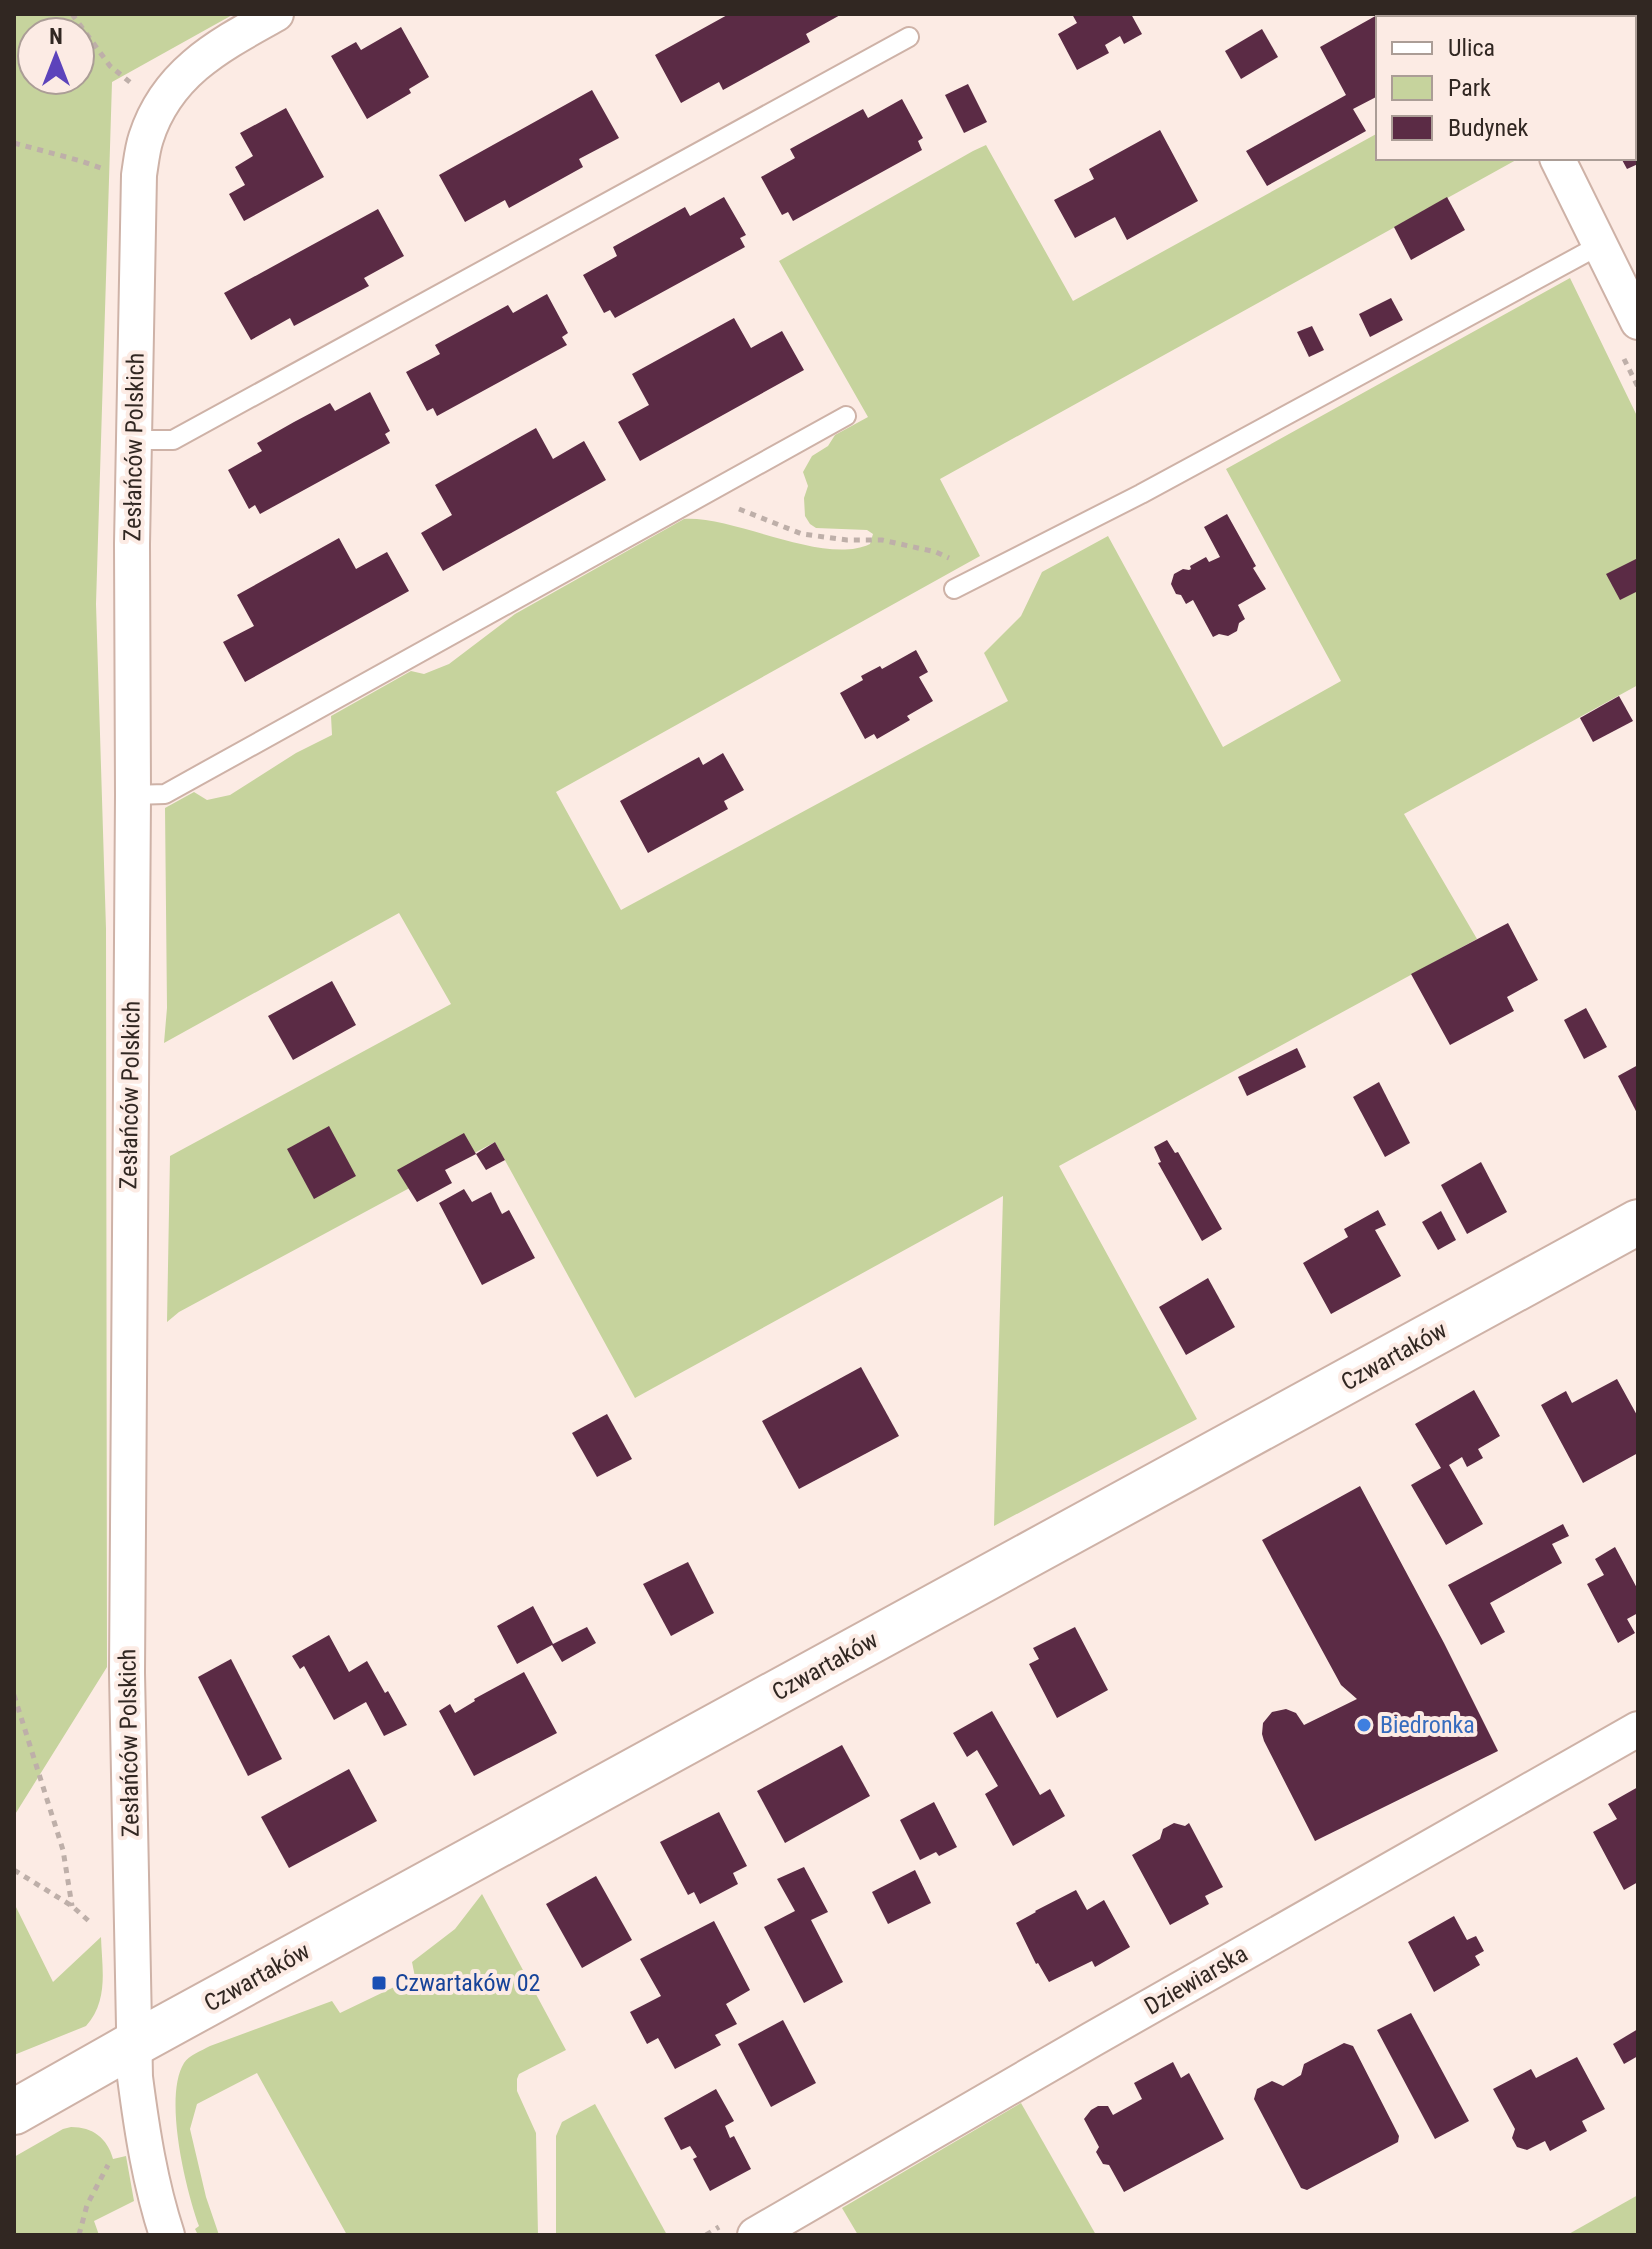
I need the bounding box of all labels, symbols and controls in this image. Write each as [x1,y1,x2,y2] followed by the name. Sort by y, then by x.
[16,16,96,96] north arrow
[1376,16,1636,160] legend
[49,24,63,49] text: N
[1448,34,1495,62] text: Ulica
[1448,74,1491,102] text: Park
[1448,114,1528,142] text: Budynek
[118,353,150,541] street label: Zesłańców Polskich
[114,1001,146,1189] street label: Zesłańców Polskich
[1336,1316,1452,1396] street label: Czwartaków
[767,1626,883,1706] street label: Czwartaków
[113,1649,145,1837] street label: Zesłańców Polskich
[1380,1711,1475,1739] place label: Biedronka
[1355,1716,1373,1734] marker: Biedronka
[199,1937,315,2017] street label: Czwartaków
[1140,1939,1252,2021] street label: Dziewiarska
[395,1969,540,1997] place label: Czwartaków 02
[370,1974,388,1992] marker: Czwartaków 02

